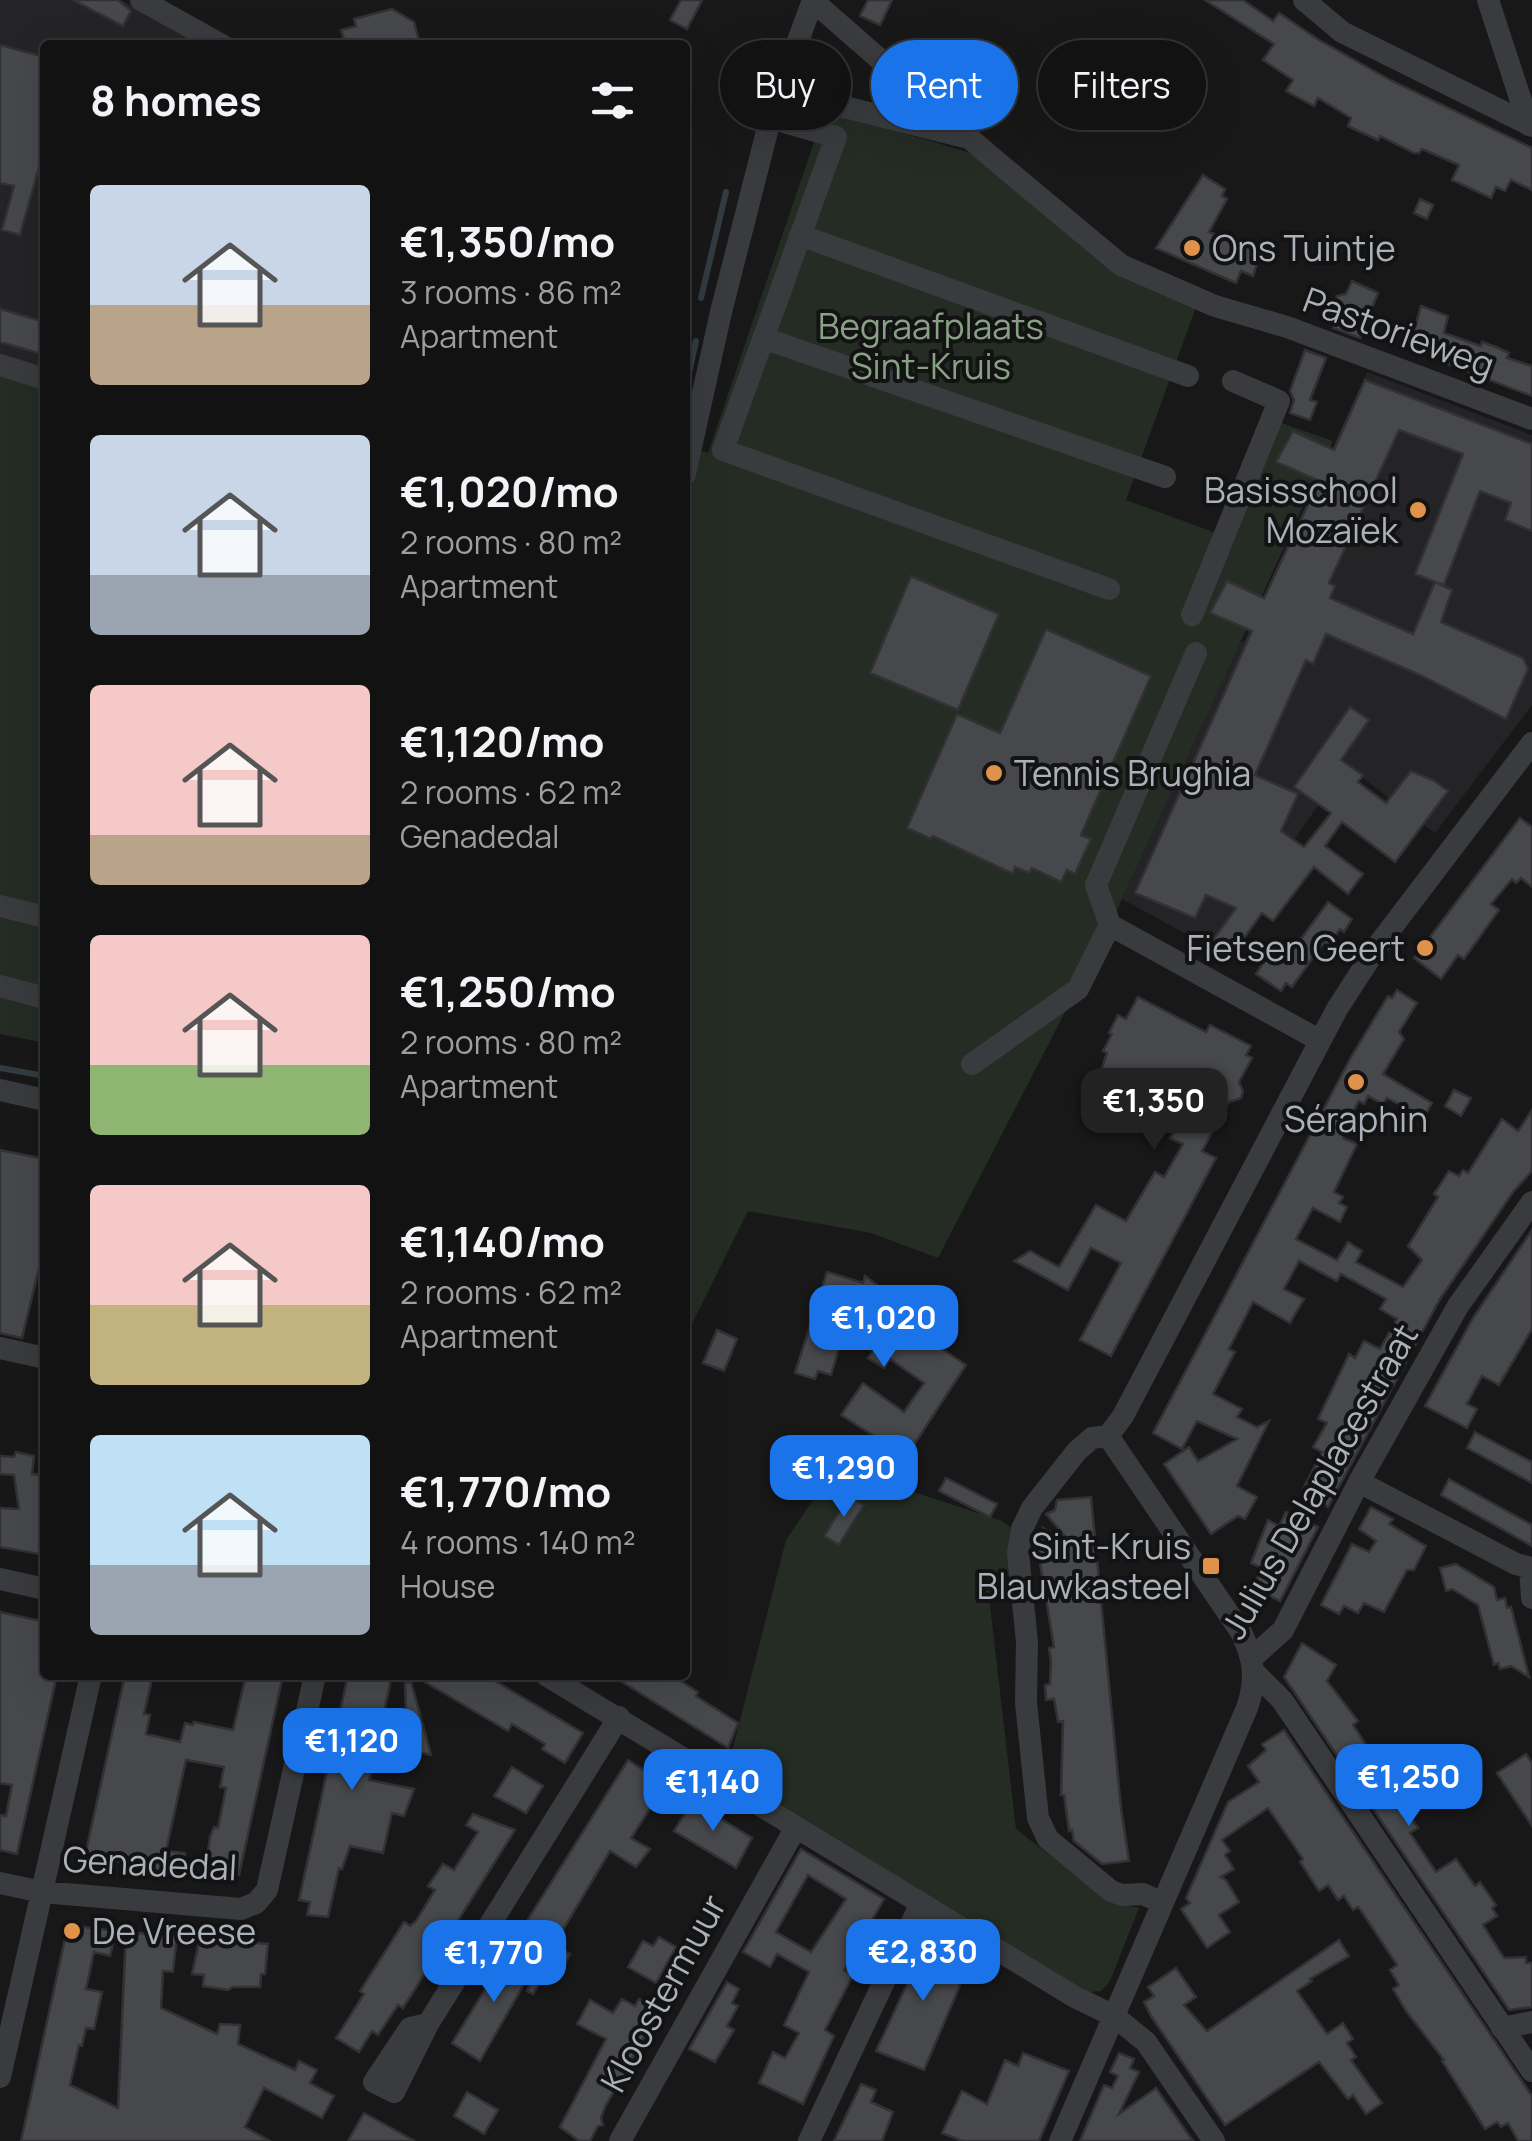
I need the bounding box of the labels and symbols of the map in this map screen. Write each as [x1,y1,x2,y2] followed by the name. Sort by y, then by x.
[1212,224,1396,272] place label: Ons Tuintje
[1181,237,1203,259] marker: Ons Tuintje
[1297,275,1501,389] street label: Pastorieweg
[818,302,1044,390] park label: Begraafplaats Sint-Kruis
[1204,466,1400,554] place label: Basisschool Mozaïek
[1407,499,1429,521] marker: Basisschool Mozaïek
[1014,749,1251,797] place label: Tennis Brughia
[983,762,1005,784] marker: Tennis Brughia
[1186,924,1405,972] place label: Fietsen Geert
[1414,937,1436,959] marker: Fietsen Geert
[1073,1068,1235,1153] pin: €1,350
[1345,1071,1367,1093] marker: Séraphin
[1284,1095,1428,1143] place label: Séraphin
[803,1285,965,1370] pin: €1,020
[1209,1315,1429,1647] street label: Julius Delaplacestraat
[763,1435,925,1520] pin: €1,290
[977,1522,1191,1610] place label: Sint-Kruis Blauwkasteel
[1200,1555,1222,1577] marker: Sint-Kruis Blauwkasteel
[271,1708,433,1793] pin: €1,120
[1328,1744,1490,1829] pin: €1,250
[632,1749,794,1834] pin: €1,140
[62,1834,238,1892] street label: Genadedal
[589,1886,737,2100] street label: Kloostermuur
[92,1907,256,1955] place label: De Vreese
[842,1919,1004,2004] pin: €2,830
[61,1920,83,1942] marker: De Vreese
[413,1920,575,2005] pin: €1,770

